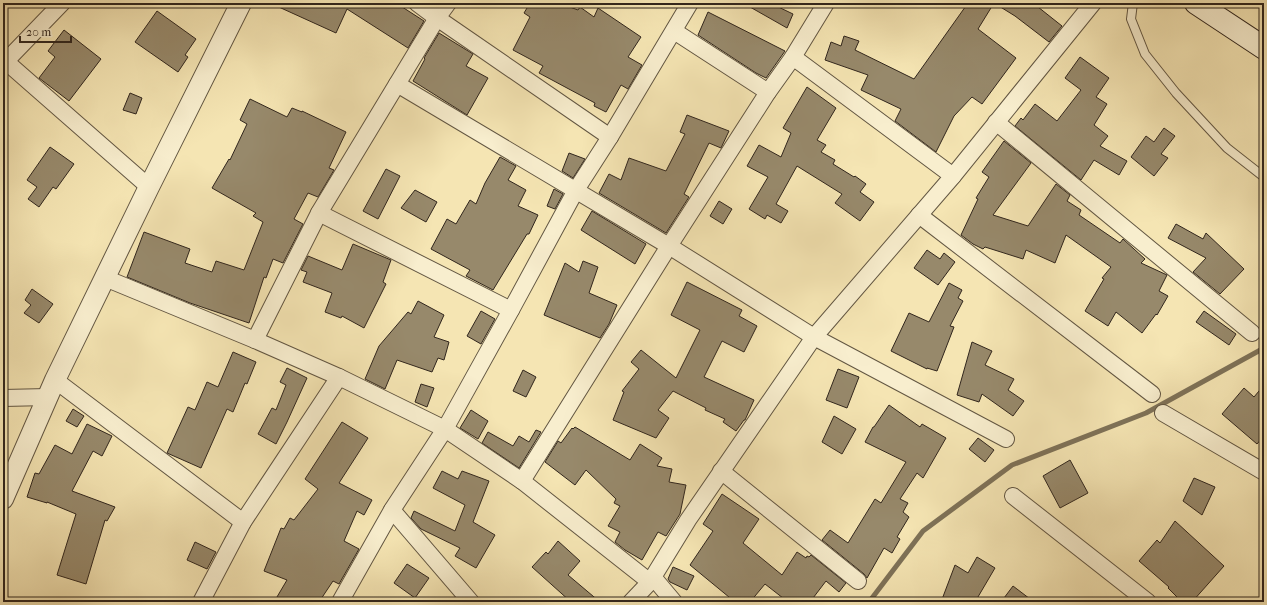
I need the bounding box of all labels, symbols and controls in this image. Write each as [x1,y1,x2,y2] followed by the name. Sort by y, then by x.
[20,18,71,44] scale bar
[26,25,51,39] text: 20 m

